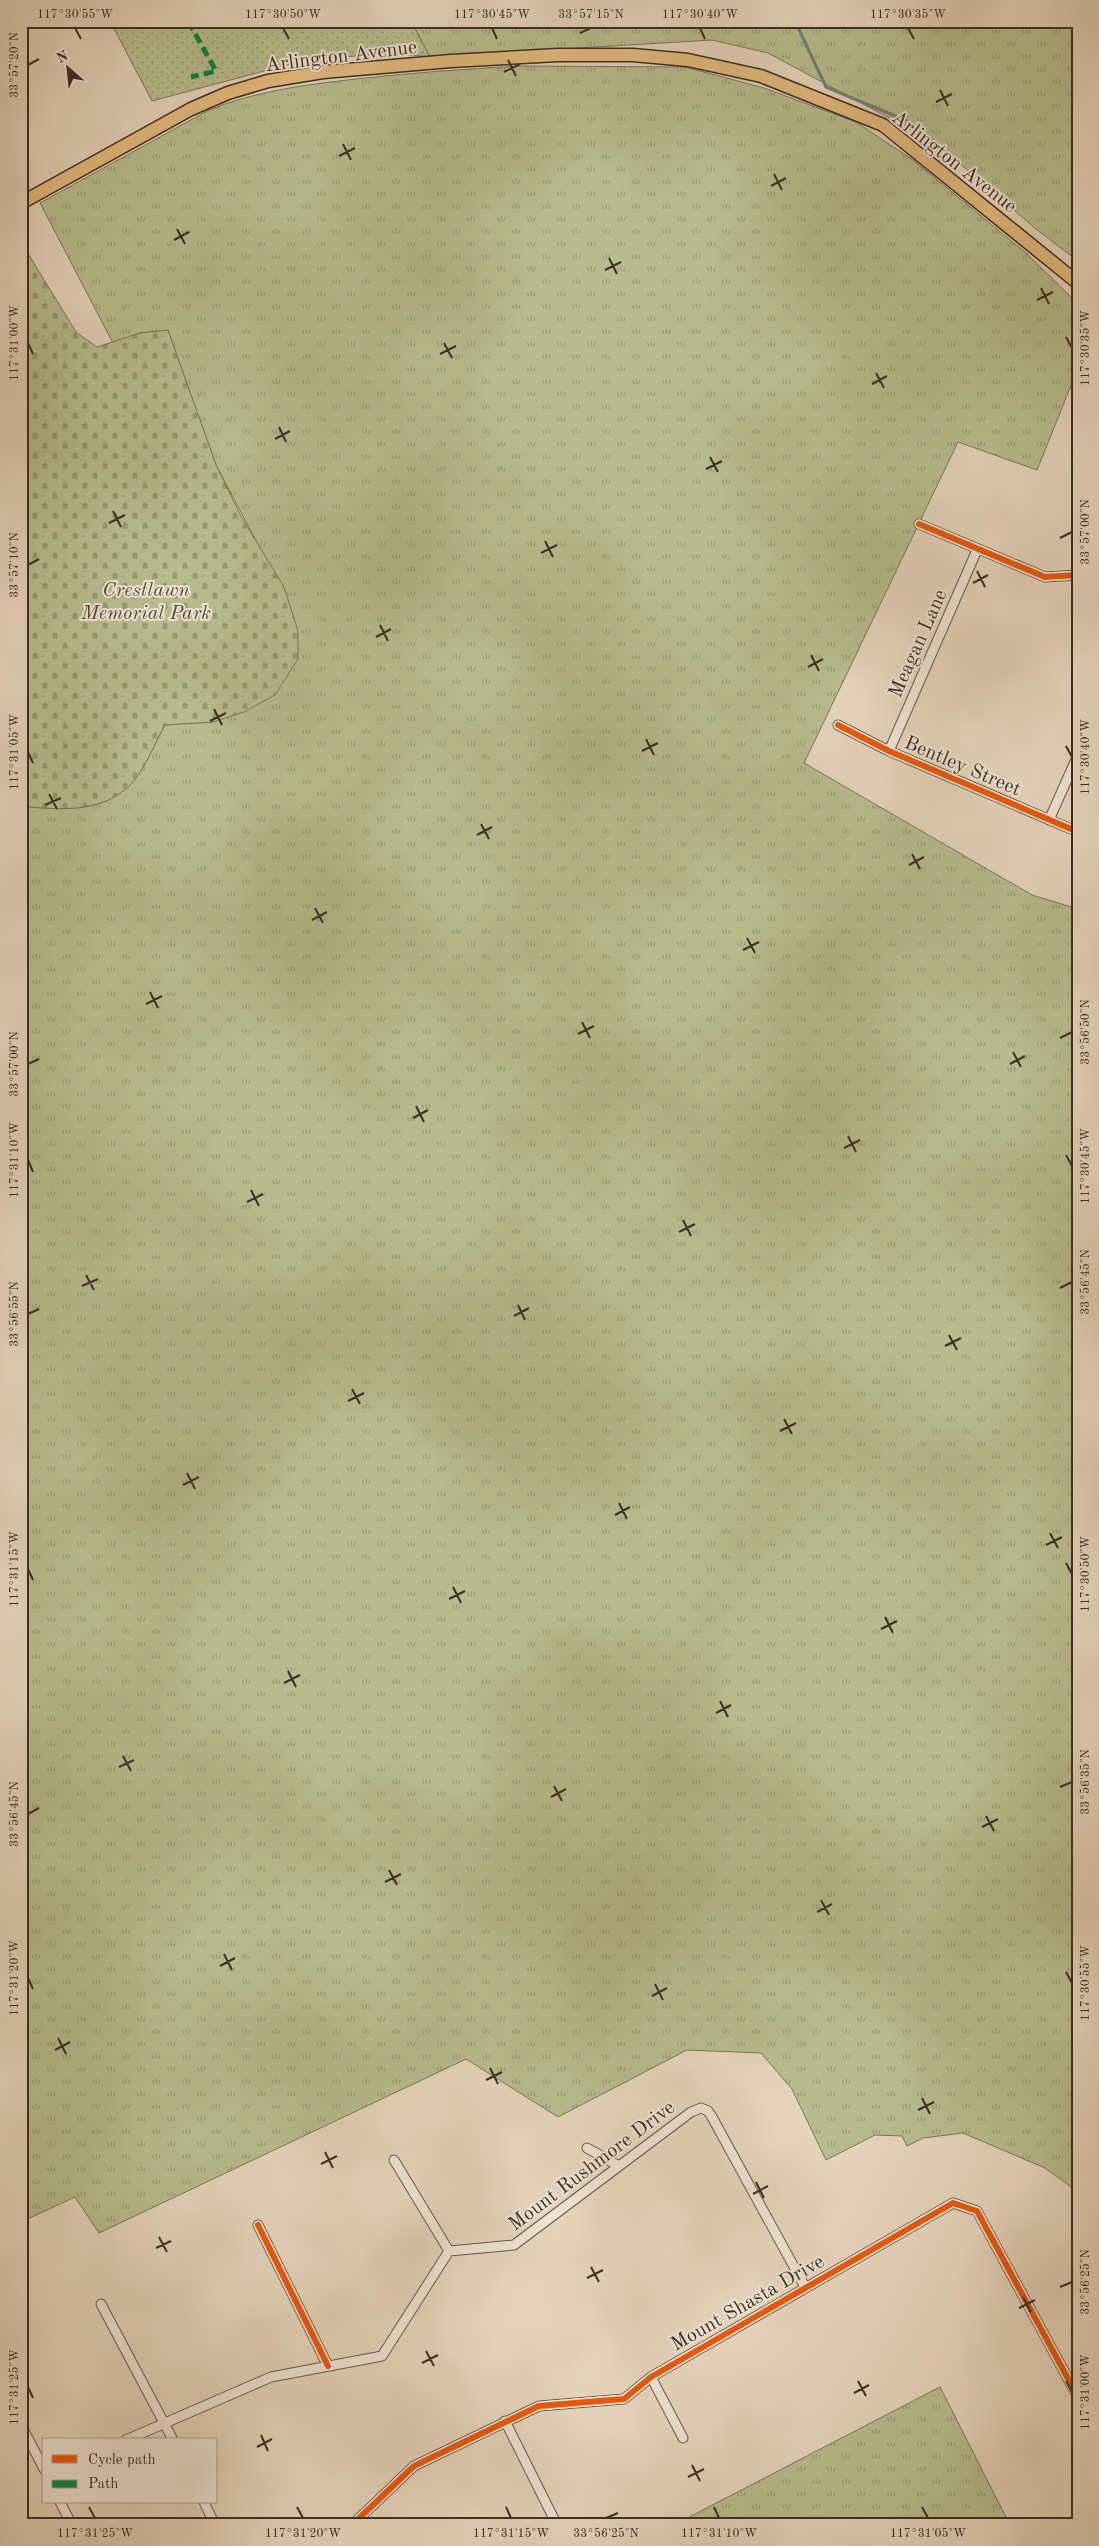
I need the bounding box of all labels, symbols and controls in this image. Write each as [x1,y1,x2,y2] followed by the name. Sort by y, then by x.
[37,8,113,21] text: 117°30'55"W
[245,8,321,21] text: 117°30'50"W
[454,8,530,21] text: 117°30'45"W
[558,8,624,21] text: 33°57'15"N
[870,8,946,21] text: 117°30'35"W
[662,9,738,21] text: 117°30'40"W
[8,32,21,98] text: 33°57'20"N
[264,38,418,76] street label: Arlington Avenue
[42,42,92,92] north arrow
[55,49,71,66] text: N
[887,108,1020,217] street label: Arlington Avenue
[9,305,21,381] text: 117°31'00"W
[1079,310,1092,386] text: 117°30'35"W
[1079,499,1092,565] text: 33°57'00"N
[8,532,21,598] text: 33°57'10"N
[80,581,211,624] park label: Crestlawn Memorial Park
[886,587,952,701] street label: Meagan Lane
[8,714,21,790] text: 117°31'05"W
[1080,719,1092,795] text: 117°30'40"W
[901,733,1023,800] street label: Bentley Street
[1079,999,1092,1065] text: 33°56'50"N
[8,1031,21,1097] text: 33°57'00"N
[9,1122,21,1198] text: 117°31'10"W
[1079,1128,1092,1204] text: 117°30'45"W
[1079,1249,1092,1315] text: 33°56'45"N
[8,1281,21,1347] text: 33°56'55"N
[8,1531,21,1607] text: 117°31'15"W
[1079,1536,1092,1612] text: 117°30'50"W
[1079,1749,1092,1815] text: 33°56'35"N
[8,1781,21,1847] text: 33°56'45"N
[9,1940,21,2016] text: 117°31'20"W
[1079,1945,1092,2021] text: 117°30'55"W
[505,2098,679,2235] street label: Mount Rushmore Drive
[1079,2249,1092,2315] text: 33°56'25"N
[668,2252,828,2356] street label: Mount Shasta Drive
[8,2349,21,2425] text: 117°31'25"W
[1080,2354,1092,2430] text: 117°31'00"W
[42,2438,218,2504] legend
[88,2453,156,2468] text: Cycle path
[88,2477,118,2492] text: Path
[57,2527,133,2540] text: 117°31'25"W
[473,2527,549,2540] text: 117°31'15"W
[573,2527,639,2540] text: 33°56'25"N
[890,2527,966,2540] text: 117°31'05"W
[265,2528,341,2540] text: 117°31'20"W
[681,2528,757,2540] text: 117°31'10"W

